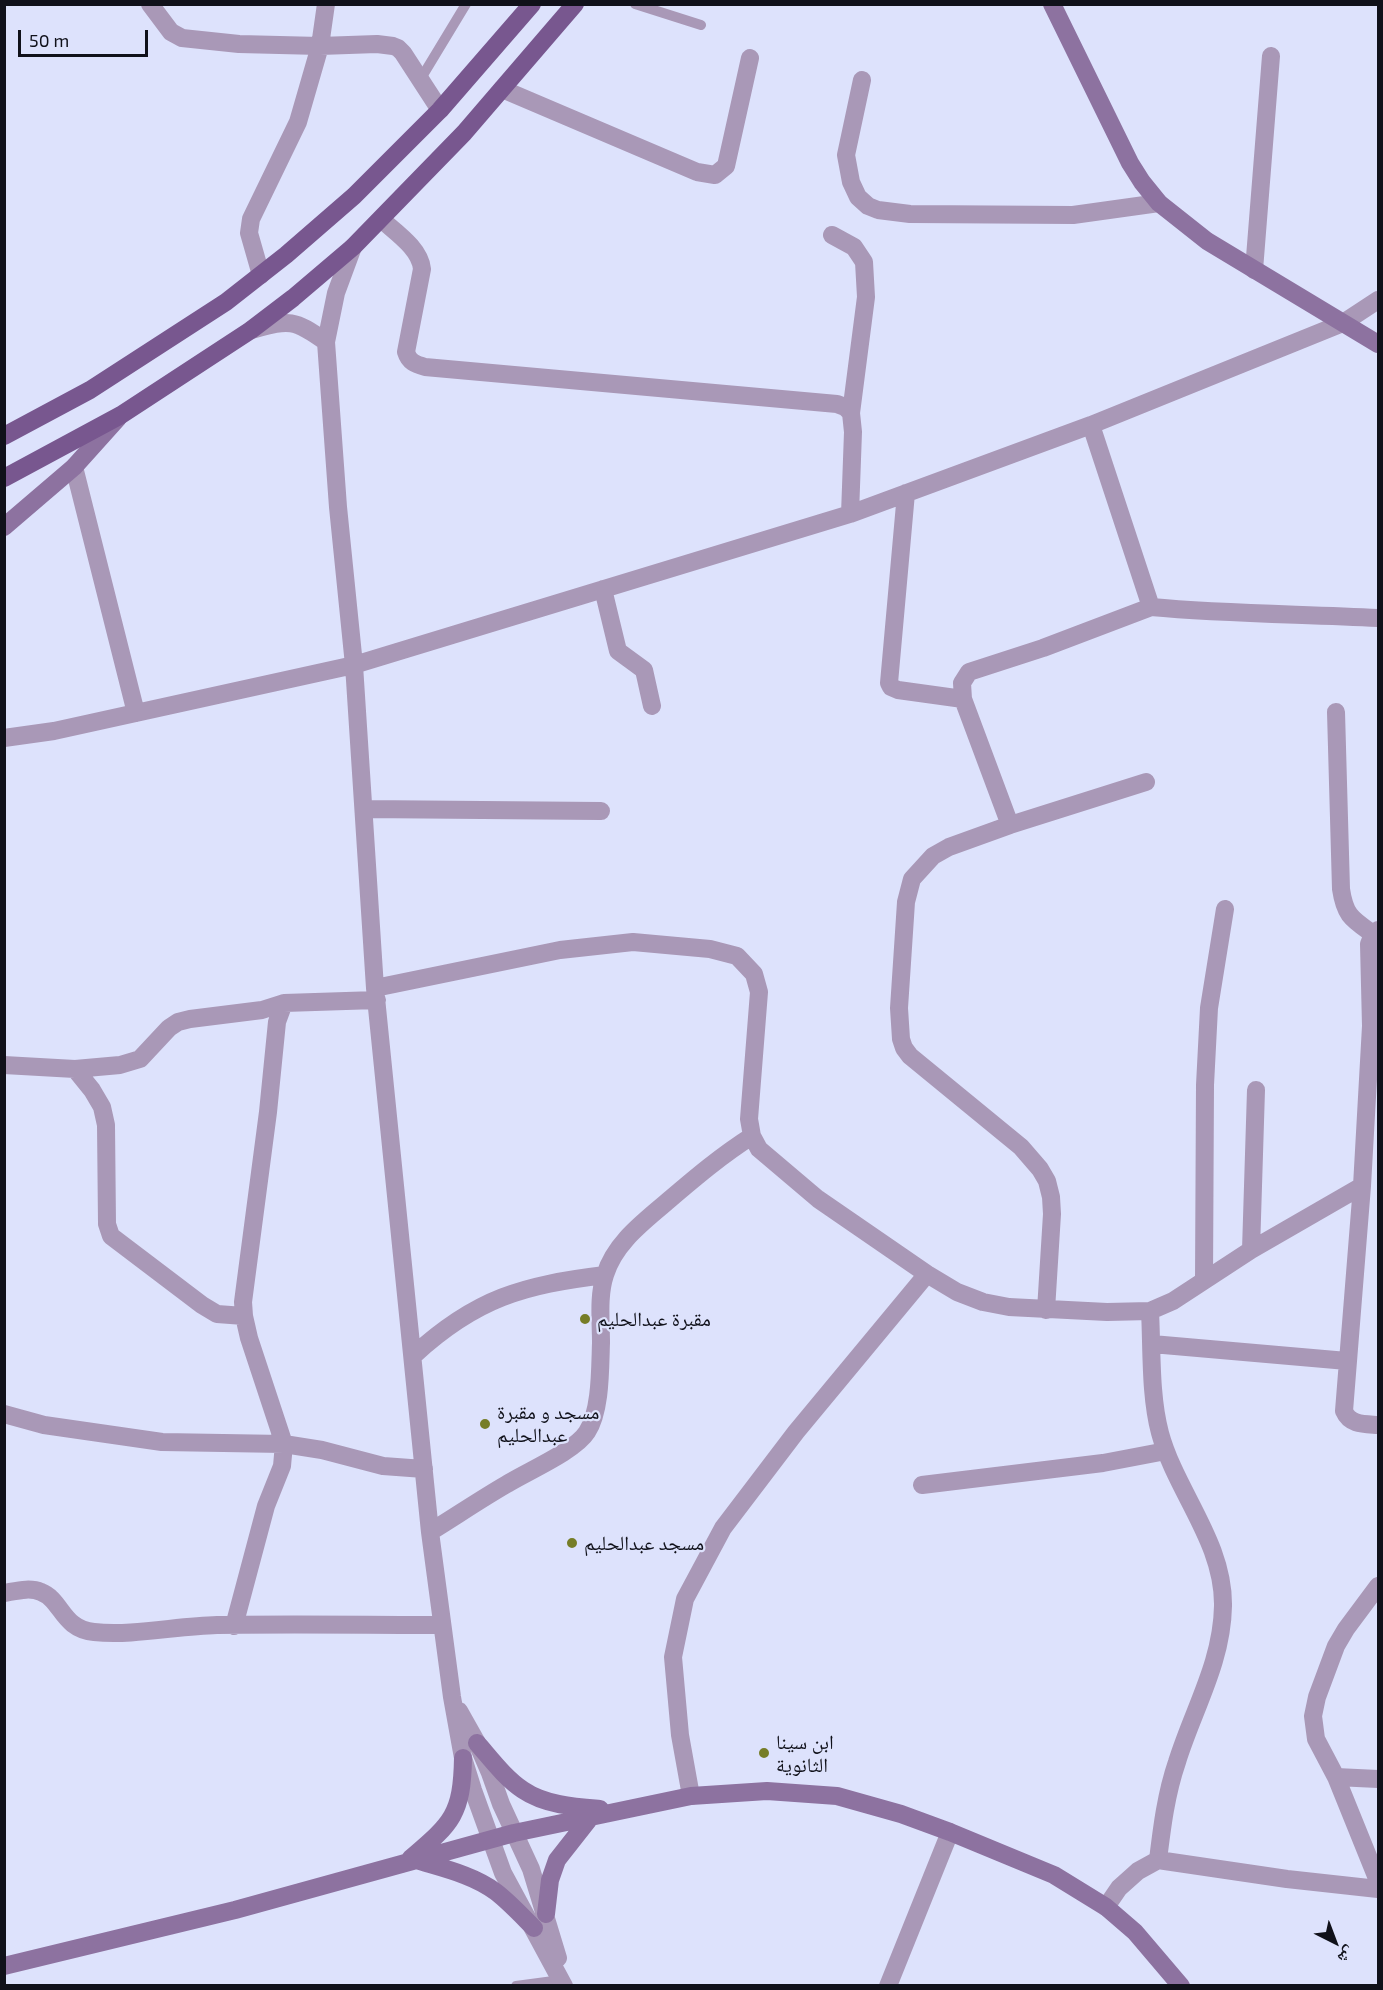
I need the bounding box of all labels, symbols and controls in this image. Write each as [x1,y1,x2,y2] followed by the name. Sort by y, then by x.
[21,18,152,56] scale bar
[29,29,69,51] text: 50 m
[597,1307,711,1331] place label: مقبرة عبدالحليم
[578,1312,592,1326] marker: مقبرة عبدالحليم
[497,1400,599,1447] place label: مسجد و مقبرة عبدالحليم
[478,1417,492,1431] marker: مسجد و مقبرة عبدالحليم
[584,1531,704,1555] place label: مسجد عبدالحليم
[565,1536,579,1550] marker: مسجد عبدالحليم
[776,1730,834,1777] place label: ابن سينا الثانوية
[757,1746,771,1760] marker: ابن سينا الثانوية
[1305,1912,1365,1972] north arrow
[1335,1943,1360,1968] text: ش

